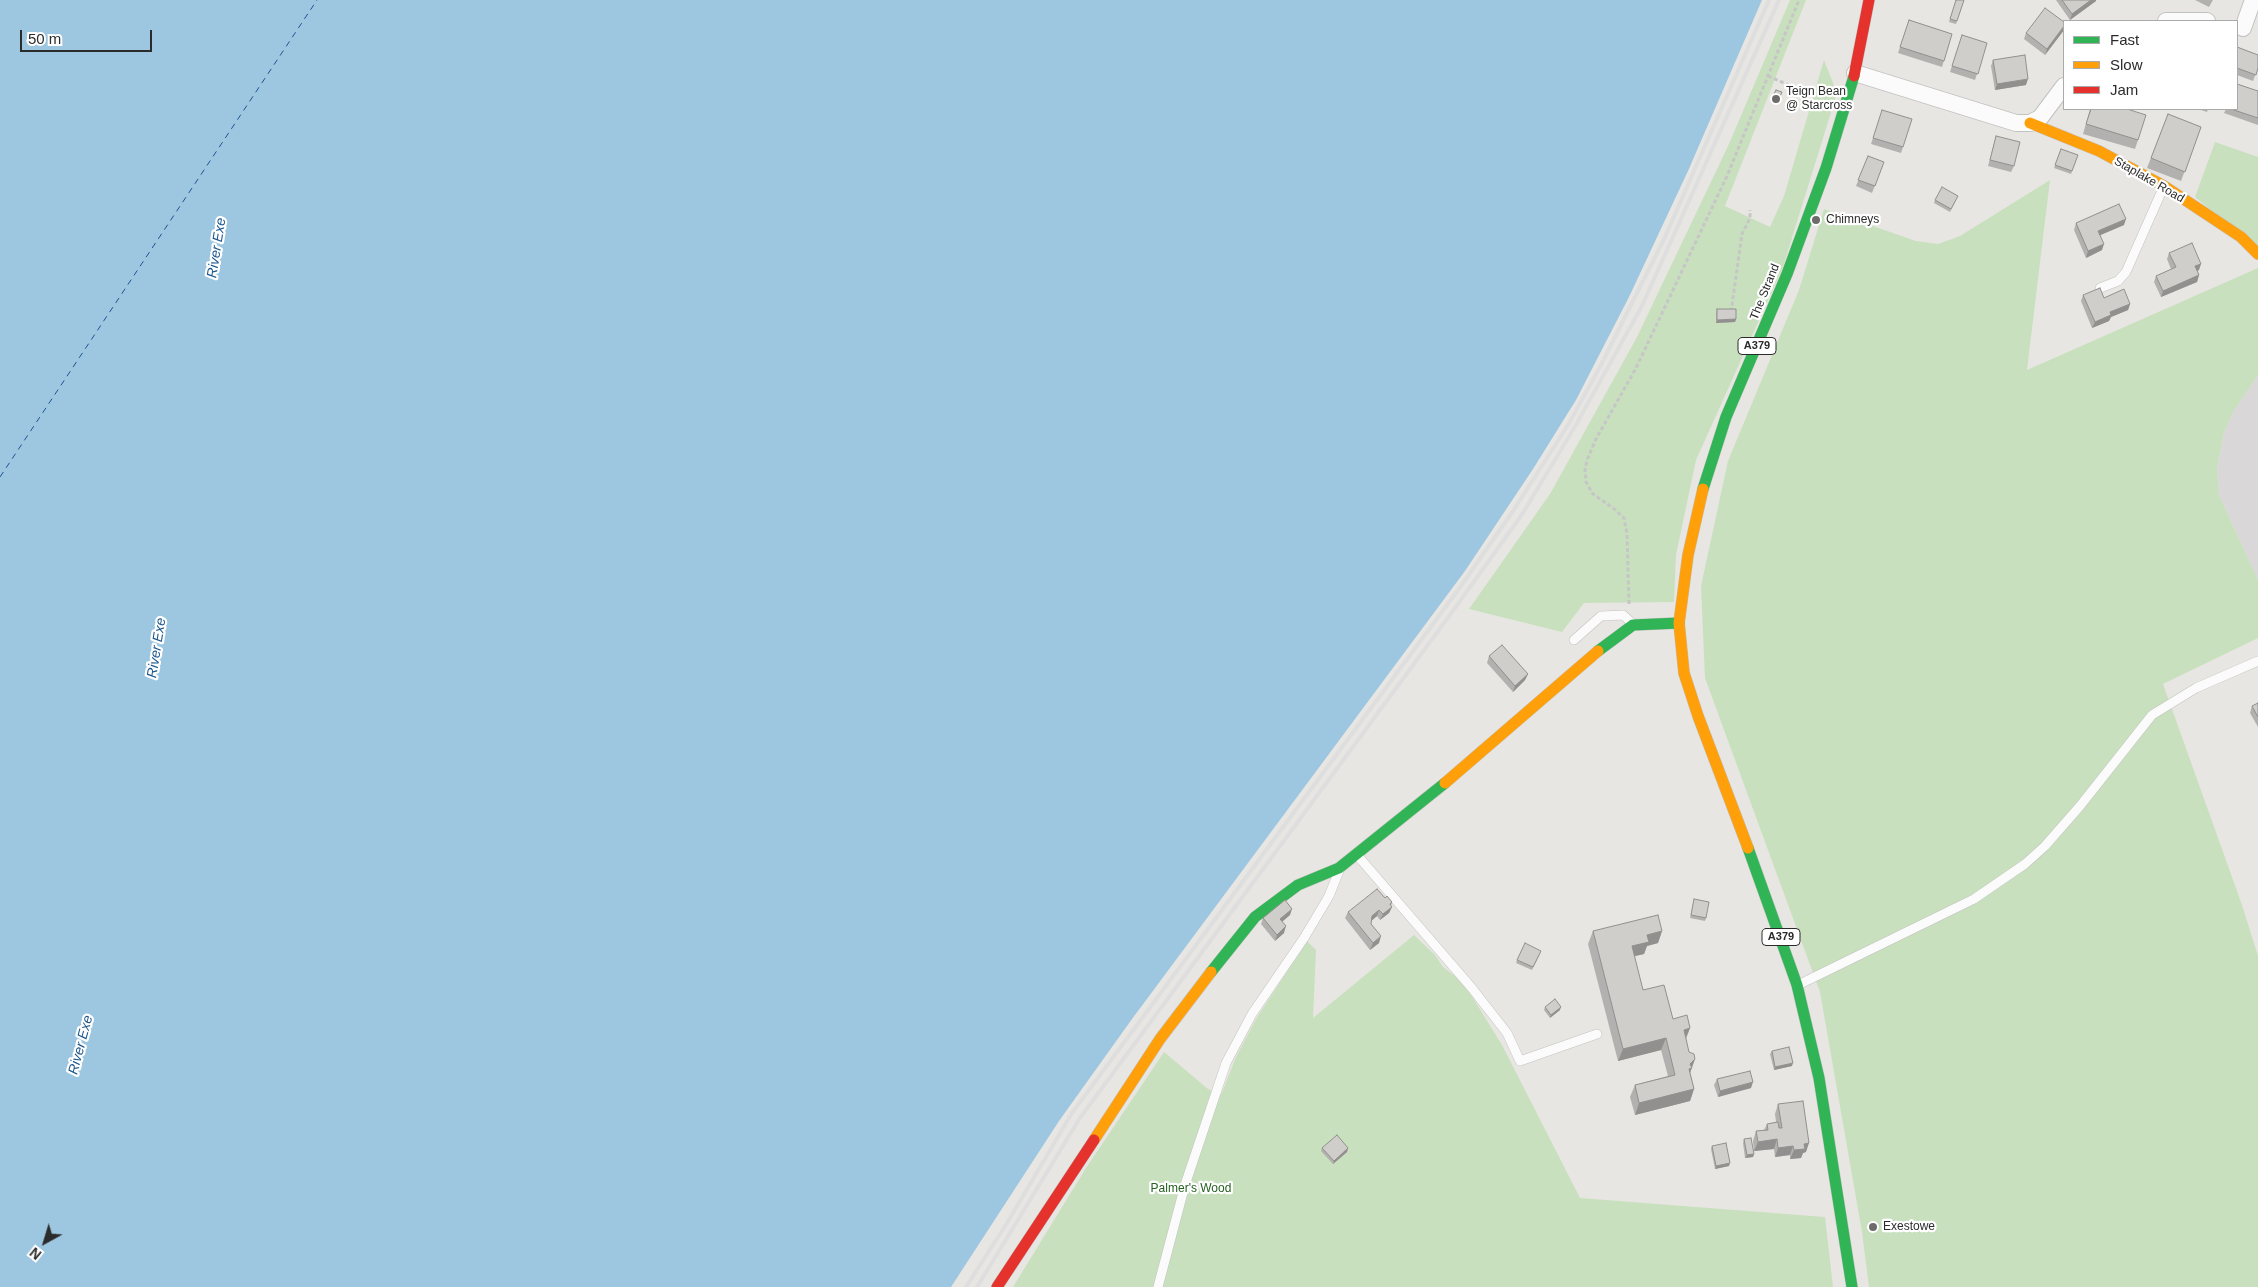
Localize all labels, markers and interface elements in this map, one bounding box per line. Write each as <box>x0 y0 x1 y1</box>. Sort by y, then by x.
scale bar <box>22 20 155 52</box>
legend <box>2063 20 2238 110</box>
text: 50 m <box>28 30 61 47</box>
text: Fast <box>2110 31 2139 48</box>
text: Slow <box>2110 56 2143 73</box>
text: Jam <box>2110 81 2138 98</box>
place label: Teign Bean @ Starcross <box>1786 85 1852 113</box>
marker: Teign Bean @ Starcross <box>1770 93 1782 105</box>
street label: Staplake Road <box>2111 154 2187 206</box>
place label: Chimneys <box>1826 213 1879 227</box>
marker: Chimneys <box>1810 214 1822 226</box>
water label: River Exe <box>204 217 230 279</box>
street label: The Strand <box>1747 262 1783 322</box>
road number: A379 <box>1738 338 1776 354</box>
water label: River Exe <box>144 617 170 679</box>
road number: A379 <box>1762 929 1800 946</box>
water label: River Exe <box>65 1014 97 1076</box>
park label: Palmer's Wood <box>1151 1182 1231 1196</box>
north arrow <box>20 1217 70 1267</box>
place label: Exestowe <box>1883 1220 1935 1234</box>
marker: Exestowe <box>1867 1221 1879 1233</box>
text: N <box>27 1244 45 1263</box>

